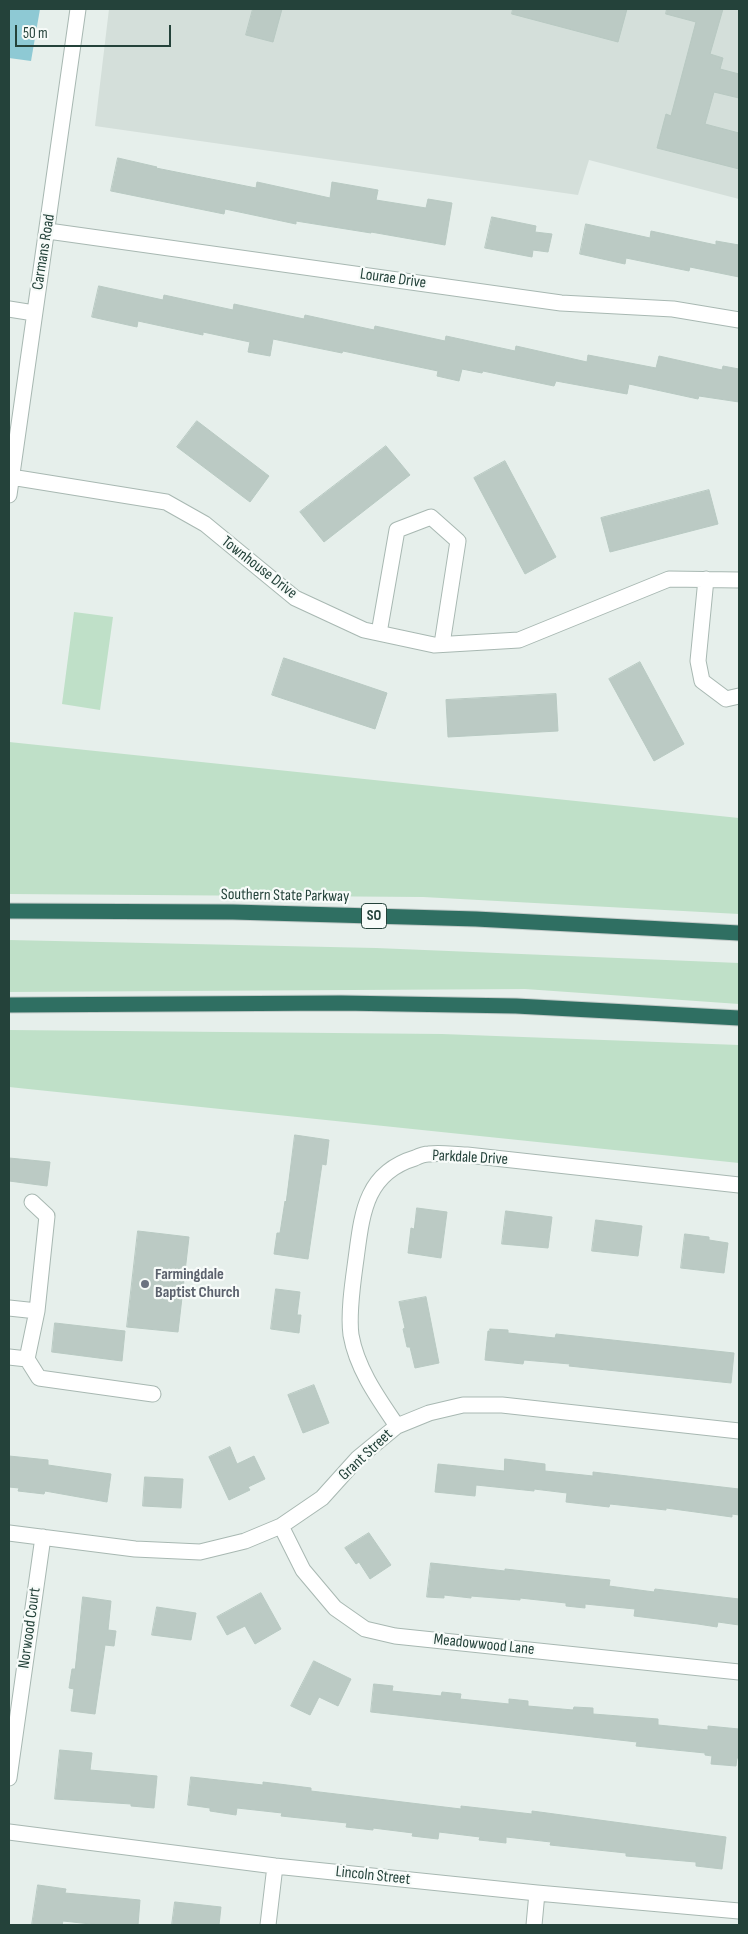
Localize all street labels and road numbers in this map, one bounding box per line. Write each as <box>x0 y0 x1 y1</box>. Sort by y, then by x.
street label: Carmans Road <box>29 213 59 291</box>
street label: Lourae Drive <box>359 265 427 293</box>
street label: Townhouse Drive <box>217 533 301 603</box>
street label: Southern State Parkway <box>221 885 349 907</box>
road number: SO <box>362 904 386 928</box>
street label: Parkdale Drive <box>432 1146 508 1170</box>
street label: Grant Street <box>335 1425 397 1485</box>
street label: Norwood Court <box>15 1586 45 1670</box>
street label: Meadowwood Lane <box>433 1630 535 1660</box>
street label: Lincoln Street <box>335 1863 411 1889</box>

